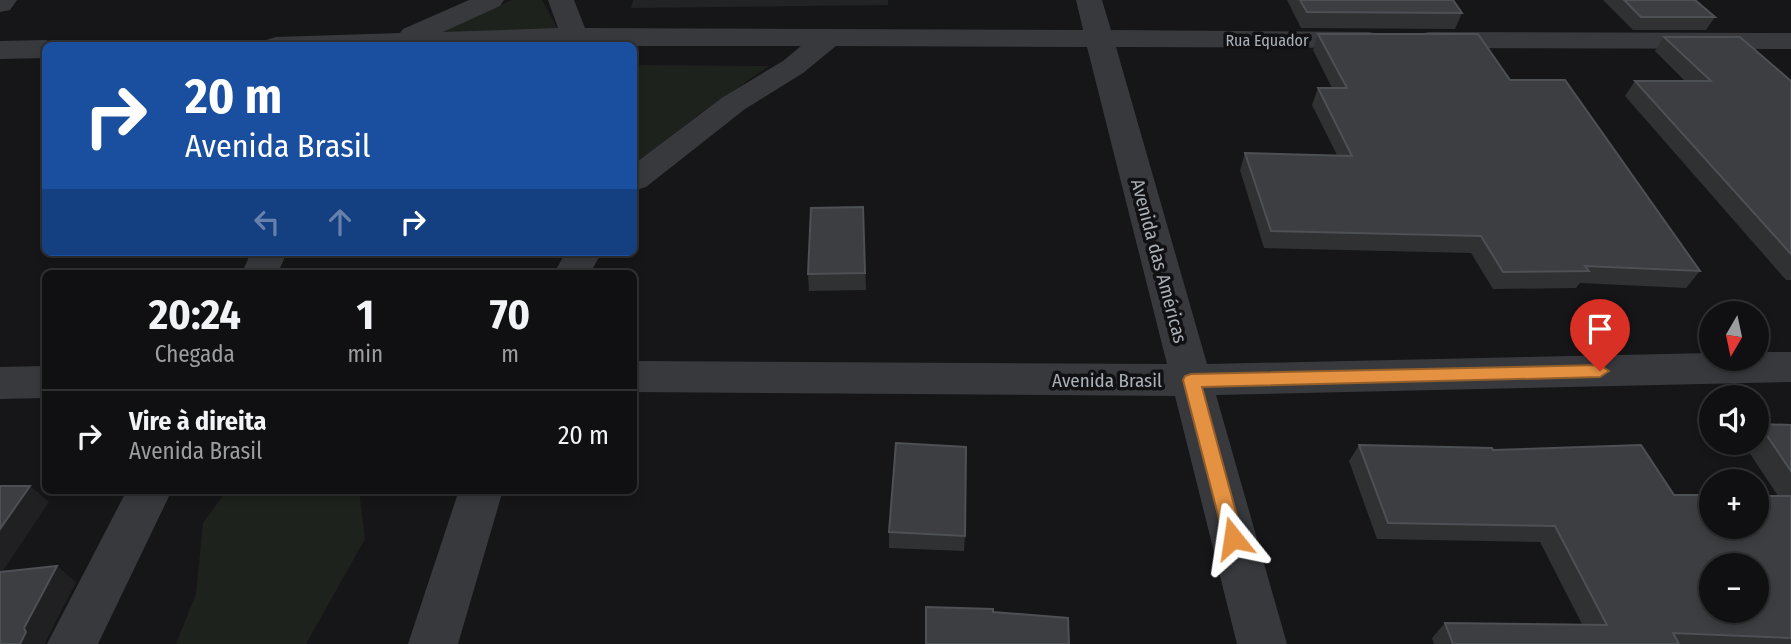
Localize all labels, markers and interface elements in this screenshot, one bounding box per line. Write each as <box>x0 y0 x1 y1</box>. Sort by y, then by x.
street label: Rua Equador <box>1225 31 1309 50</box>
text: 20 m <box>185 67 282 126</box>
icon: right <box>70 70 161 161</box>
text: Avenida Brasil <box>185 127 370 165</box>
street label: Avenida das Américas <box>1126 176 1192 346</box>
icon: left <box>248 203 286 241</box>
icon: ahead <box>321 203 359 241</box>
icon: right <box>394 203 432 241</box>
text: 20:24 <box>149 290 241 340</box>
text: 1 <box>356 290 374 340</box>
text: 70 <box>490 290 530 340</box>
pin <box>1570 299 1630 371</box>
north arrow <box>1699 301 1769 371</box>
map controls <box>1699 301 1769 623</box>
icon: arrive <box>1581 310 1619 348</box>
text: Chegada <box>155 340 235 368</box>
text: min <box>348 340 383 368</box>
text: m <box>501 340 519 368</box>
street label: Avenida Brasil <box>1052 369 1162 392</box>
button: sound <box>1699 385 1769 455</box>
text: Vire à direita <box>129 406 267 437</box>
icon: right <box>70 417 108 455</box>
text: 20 m <box>558 420 609 451</box>
text: Avenida Brasil <box>129 437 262 465</box>
button: + <box>1699 469 1769 539</box>
position arrow <box>1196 501 1270 575</box>
button: − <box>1699 553 1769 623</box>

